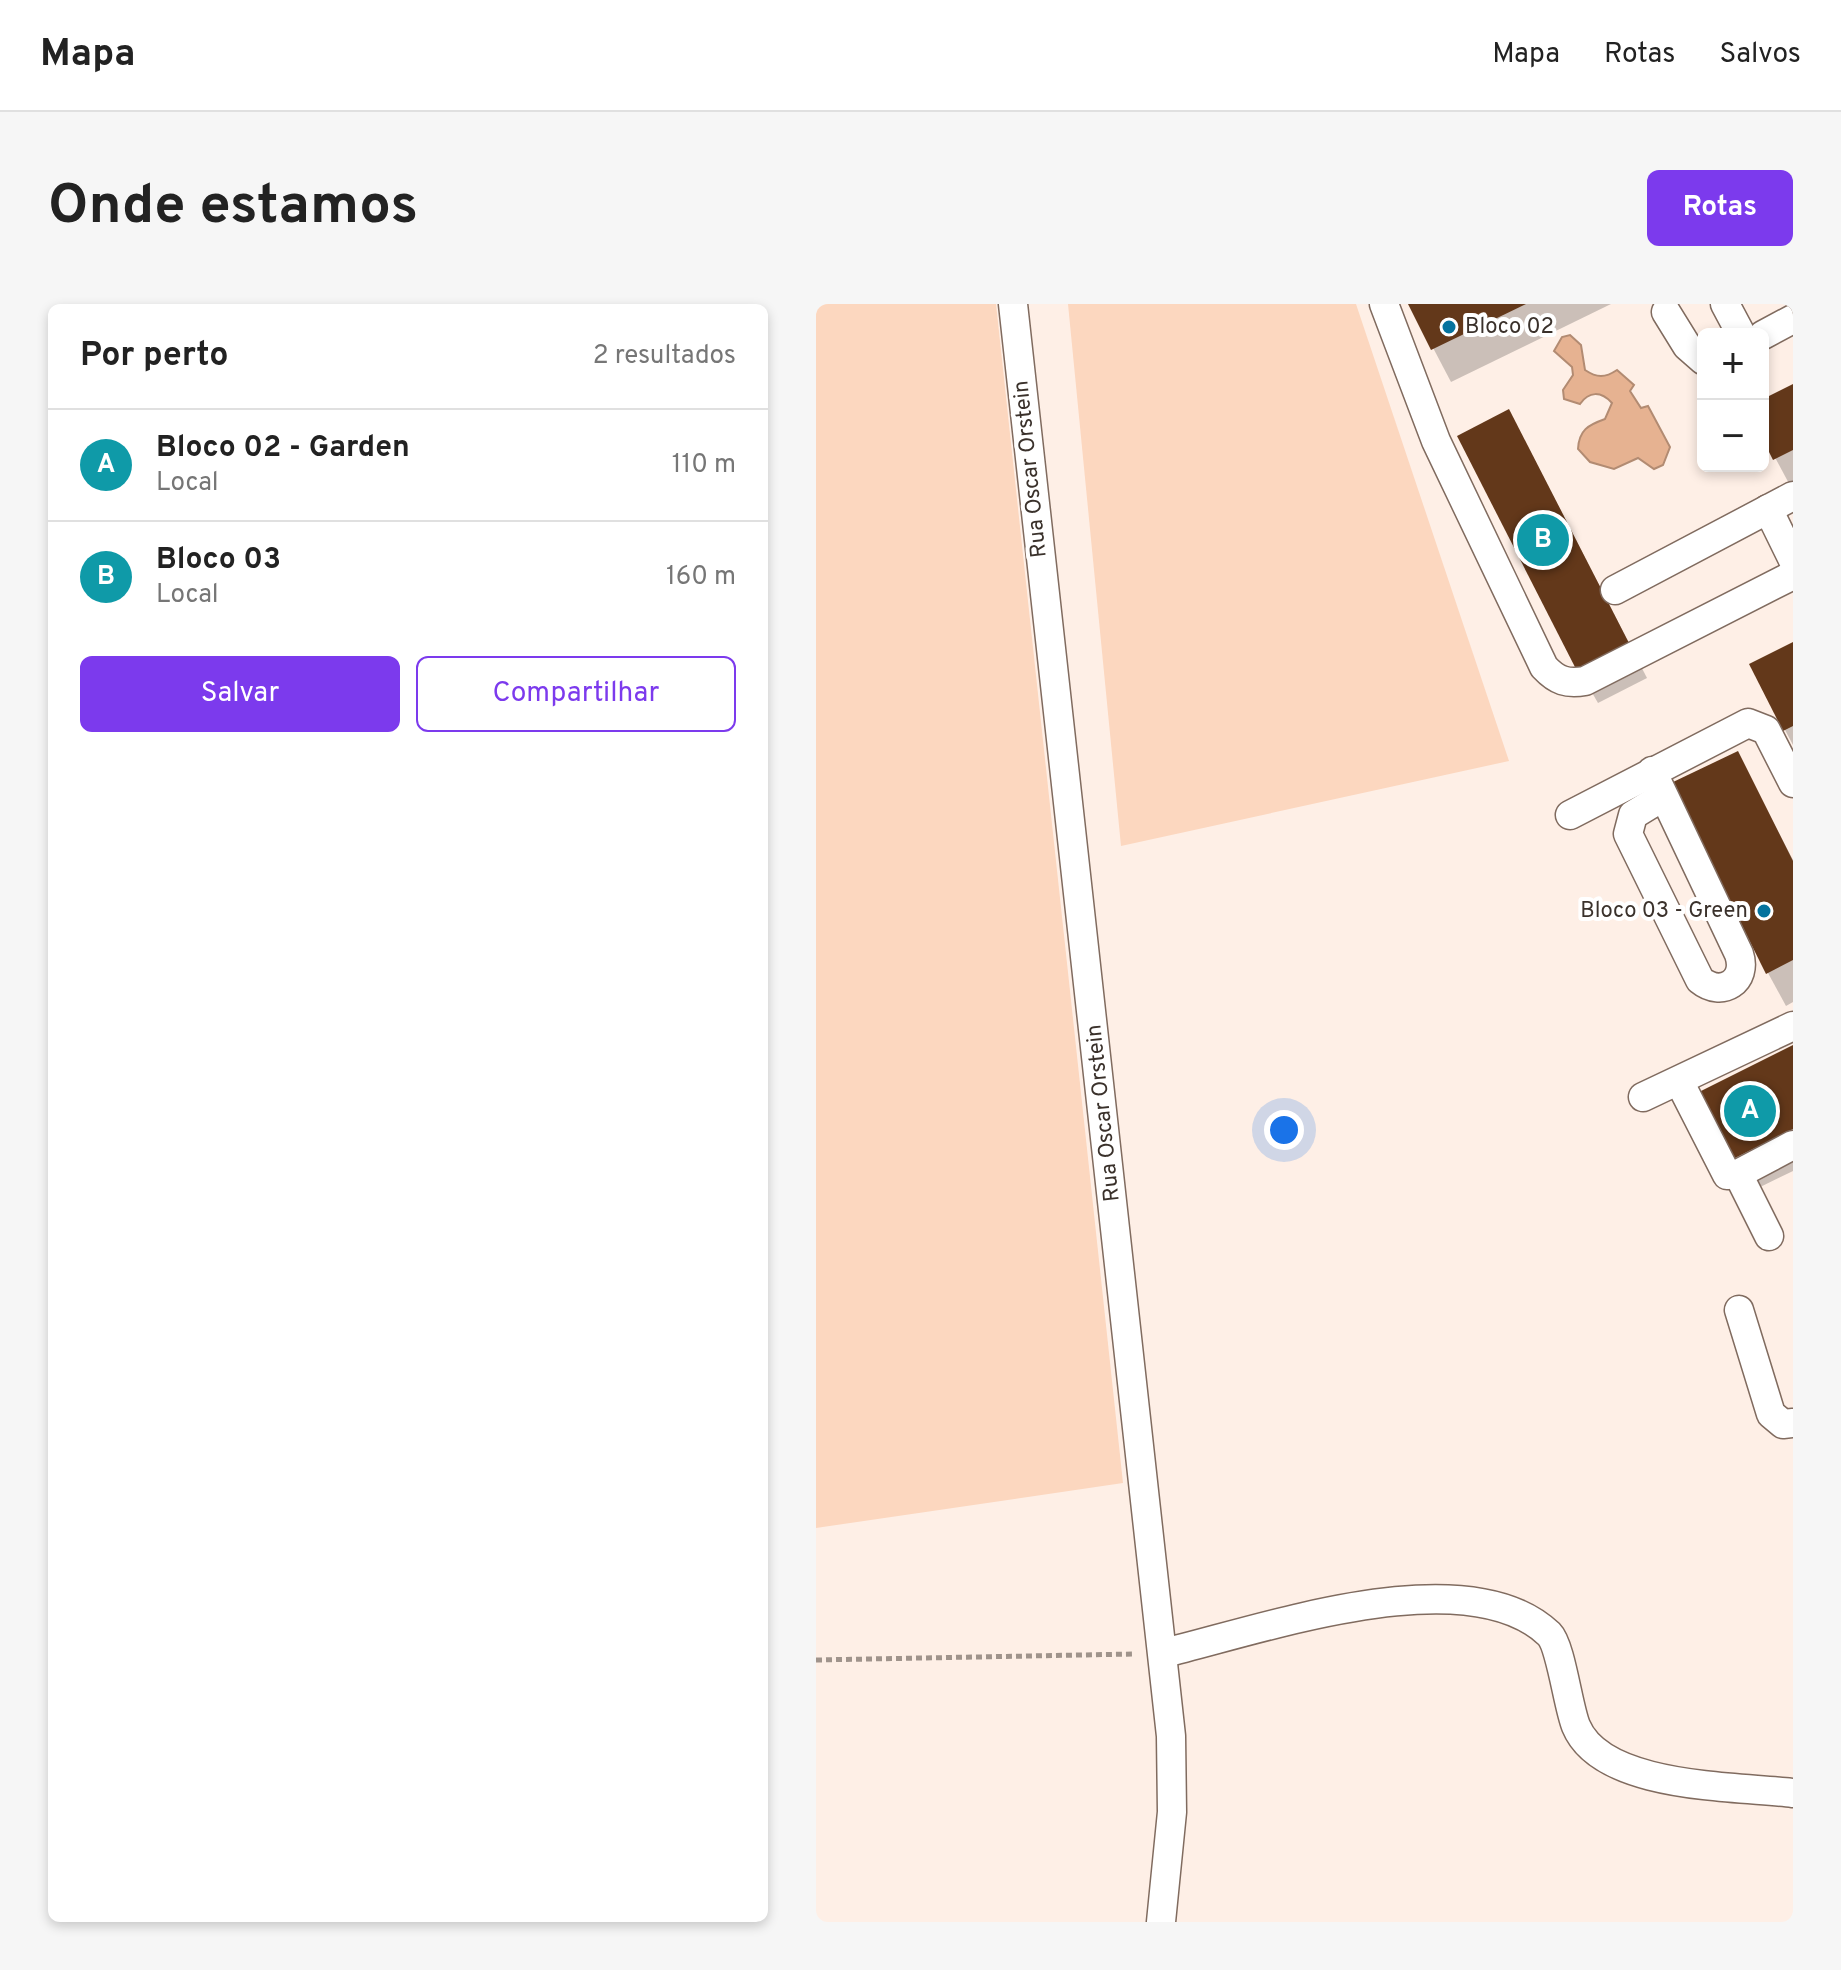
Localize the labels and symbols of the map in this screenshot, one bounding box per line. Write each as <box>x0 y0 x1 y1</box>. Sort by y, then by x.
place label: Bloco 02 <box>1465 314 1554 341</box>
marker: Bloco 02 <box>1440 318 1458 336</box>
street label: Rua Oscar Orstein <box>1008 379 1054 559</box>
pin: B <box>1517 510 1569 570</box>
place label: Bloco 03 - Green <box>1580 898 1748 925</box>
marker: Bloco 03 - Green <box>1755 902 1773 920</box>
street label: Rua Oscar Orstein <box>1081 1023 1127 1203</box>
pin: A <box>1724 1081 1776 1141</box>
your location <box>1264 1110 1304 1150</box>

